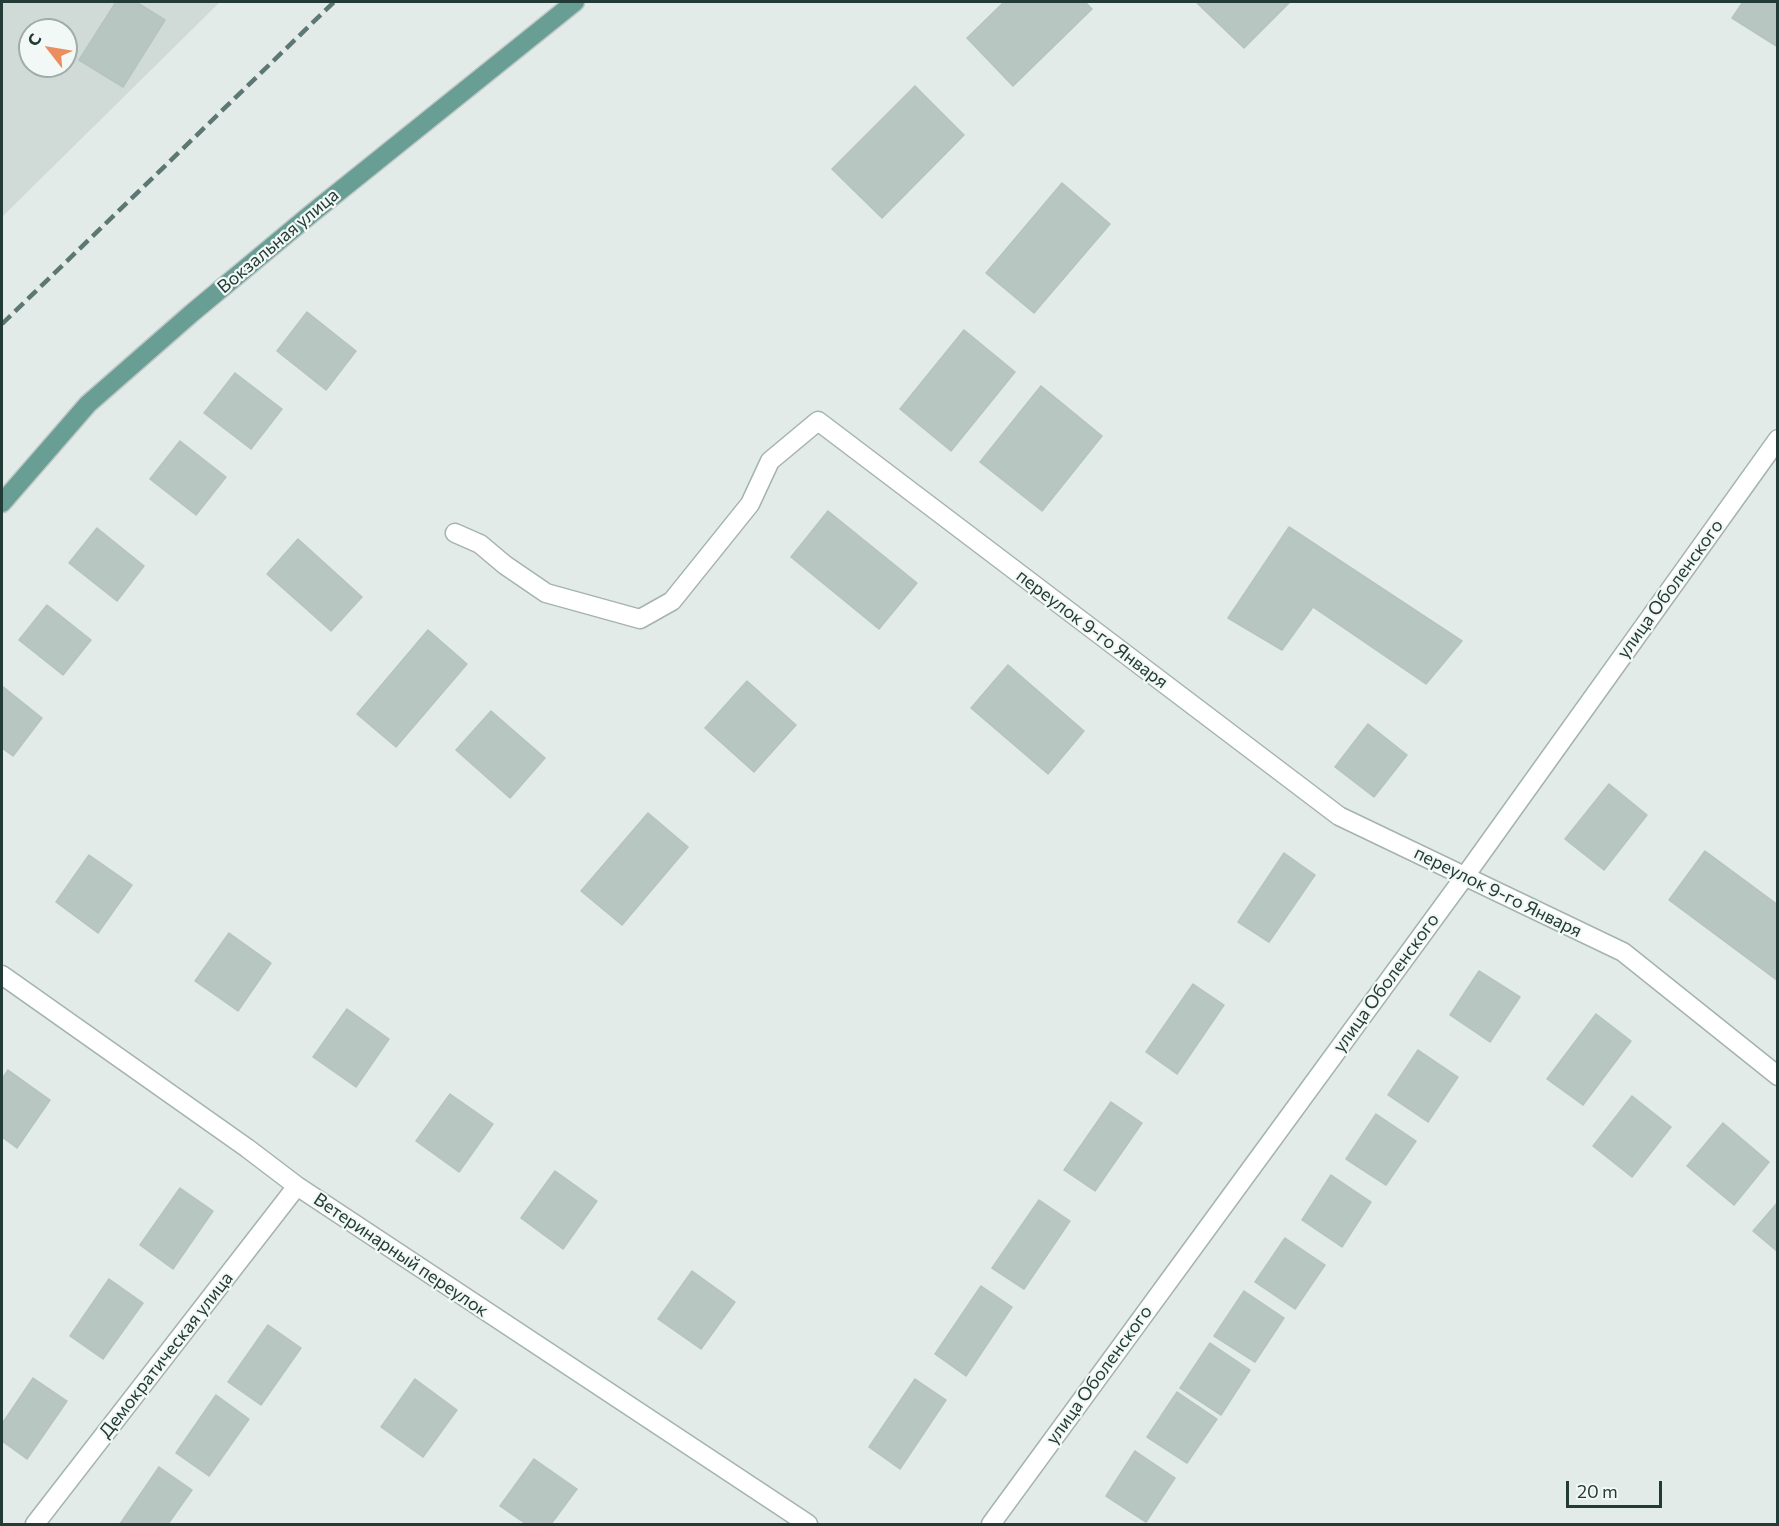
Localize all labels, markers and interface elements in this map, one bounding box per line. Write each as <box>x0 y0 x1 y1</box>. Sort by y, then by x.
north arrow <box>18 18 78 78</box>
text: С <box>23 30 45 49</box>
street label: Вокзальная улица <box>213 184 343 298</box>
street label: улица Оболенского <box>1612 515 1728 663</box>
street label: переулок 9-го Января <box>1012 565 1172 693</box>
street label: переулок 9-го Января <box>1411 842 1585 942</box>
street label: улица Оболенского <box>1328 909 1444 1057</box>
street label: Ветеринарный переулок <box>310 1188 492 1322</box>
street label: Демократическая улица <box>95 1268 237 1442</box>
street label: улица Оболенского <box>1041 1301 1157 1449</box>
scale bar <box>1569 1469 1665 1507</box>
text: 20 m <box>1577 1480 1618 1502</box>

